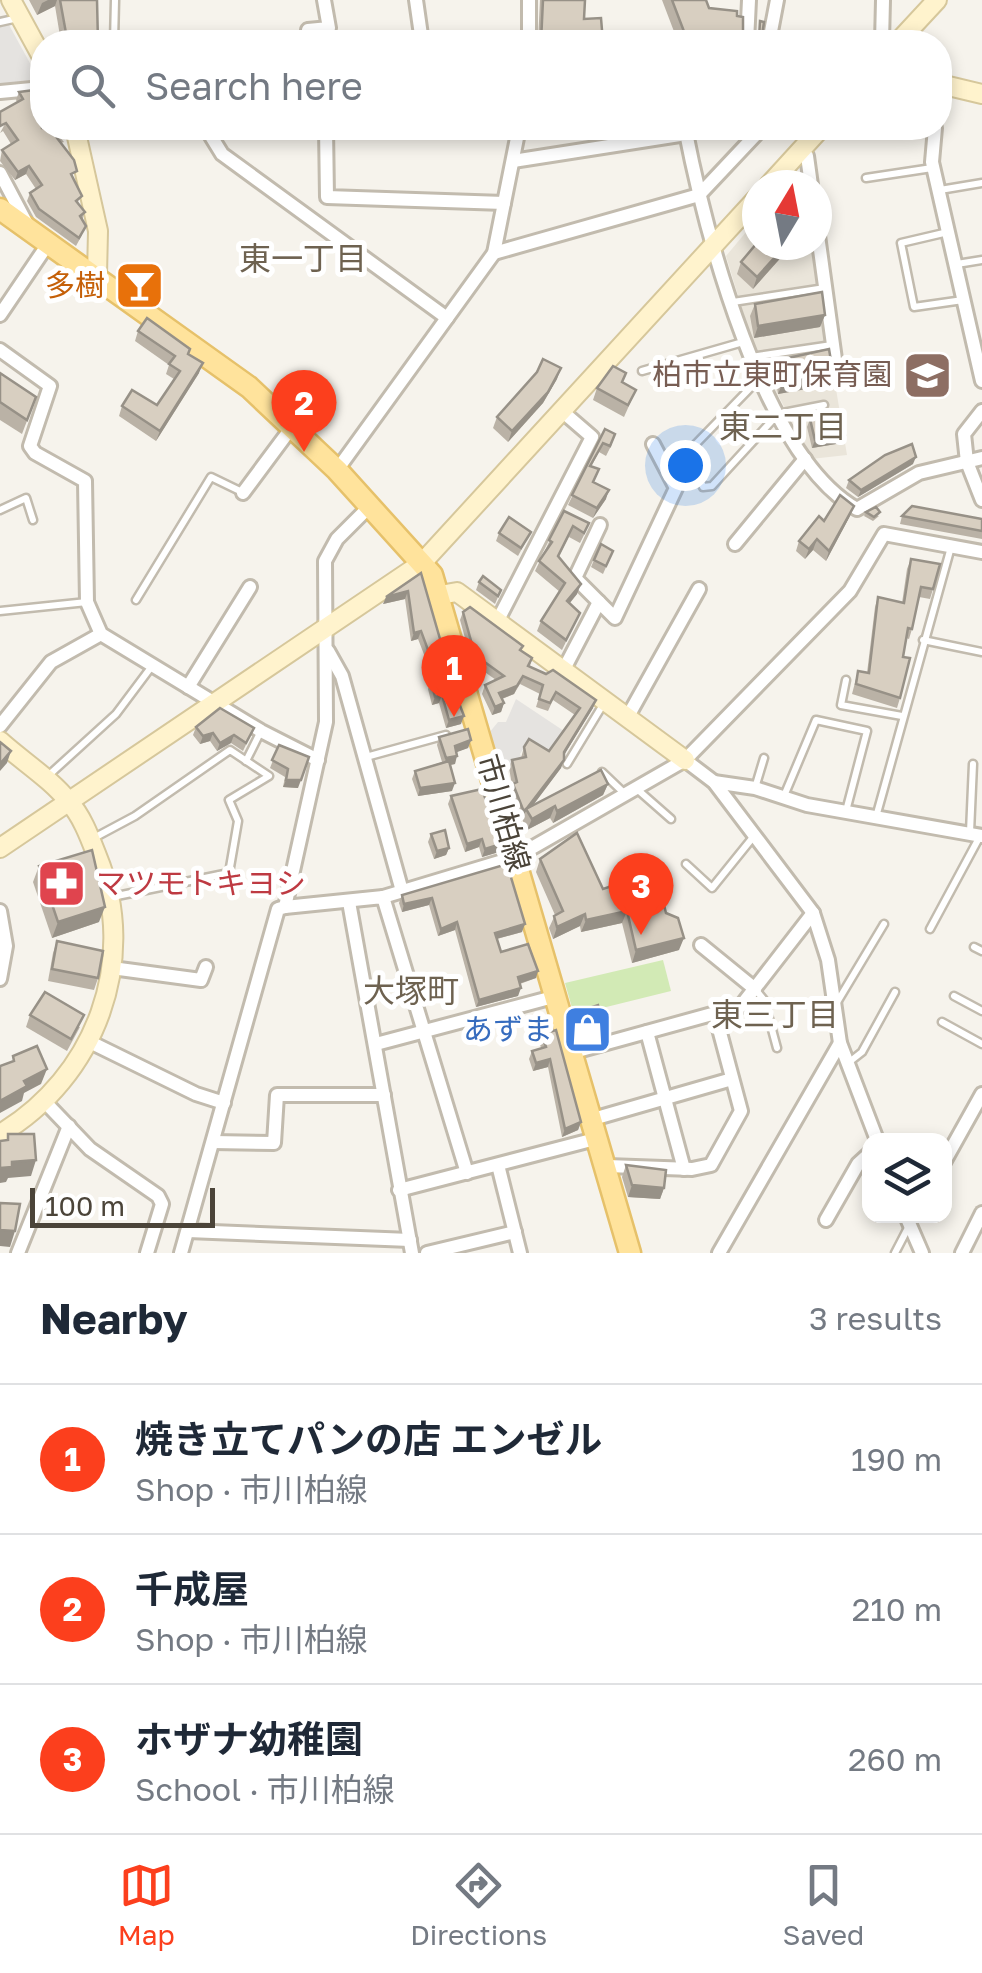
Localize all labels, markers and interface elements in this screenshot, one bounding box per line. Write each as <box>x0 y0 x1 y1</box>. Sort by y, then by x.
search box <box>30 30 952 140</box>
icon: search <box>65 58 120 113</box>
text: Search here <box>145 63 363 108</box>
north arrow <box>742 170 832 260</box>
district label: 東一丁目 <box>239 239 367 277</box>
bar icon: 多樹 <box>114 260 166 312</box>
place label: 多樹 <box>45 267 105 303</box>
school or university icon: 柏市立東町保育園 <box>901 349 953 401</box>
place label: 柏市立東町保育園 <box>652 356 892 392</box>
pin: 2 <box>272 370 336 452</box>
district label: 東二丁目 <box>719 407 847 445</box>
your location <box>660 440 711 491</box>
pin: 1 <box>422 634 486 717</box>
street label: 市川柏線 <box>470 750 538 875</box>
pin: 3 <box>608 852 674 935</box>
pharmacy icon: マツモトキヨシ <box>35 858 87 910</box>
place label: マツモトキヨシ <box>96 865 306 901</box>
district label: 大塚町 <box>363 971 459 1009</box>
district label: 東三丁目 <box>711 995 839 1033</box>
shop icon: あずま <box>562 1004 614 1056</box>
place label: あずま <box>463 1011 553 1047</box>
map controls <box>862 1133 952 1223</box>
button: layers <box>862 1133 952 1223</box>
scale bar <box>30 1183 215 1228</box>
text: 100 m <box>45 1189 125 1222</box>
text: Nearby <box>40 1293 188 1343</box>
text: 3 results <box>809 1299 942 1337</box>
text: 焼き立てパンの店 エンゼル <box>135 1416 602 1461</box>
text: 1 <box>64 1440 81 1478</box>
text: 190 m <box>851 1440 942 1478</box>
text: Shop · 市川柏線 <box>135 1470 368 1508</box>
text: 千成屋 <box>135 1566 249 1611</box>
text: 2 <box>63 1590 82 1628</box>
text: 210 m <box>852 1590 942 1628</box>
text: Shop · 市川柏線 <box>135 1620 368 1658</box>
text: ホザナ幼稚園 <box>135 1716 363 1761</box>
text: 3 <box>63 1740 82 1778</box>
text: 260 m <box>848 1740 942 1778</box>
text: School · 市川柏線 <box>135 1770 395 1808</box>
tab: Map <box>118 1858 175 1951</box>
tab: Directions <box>410 1858 547 1951</box>
tab: Saved <box>782 1858 864 1951</box>

